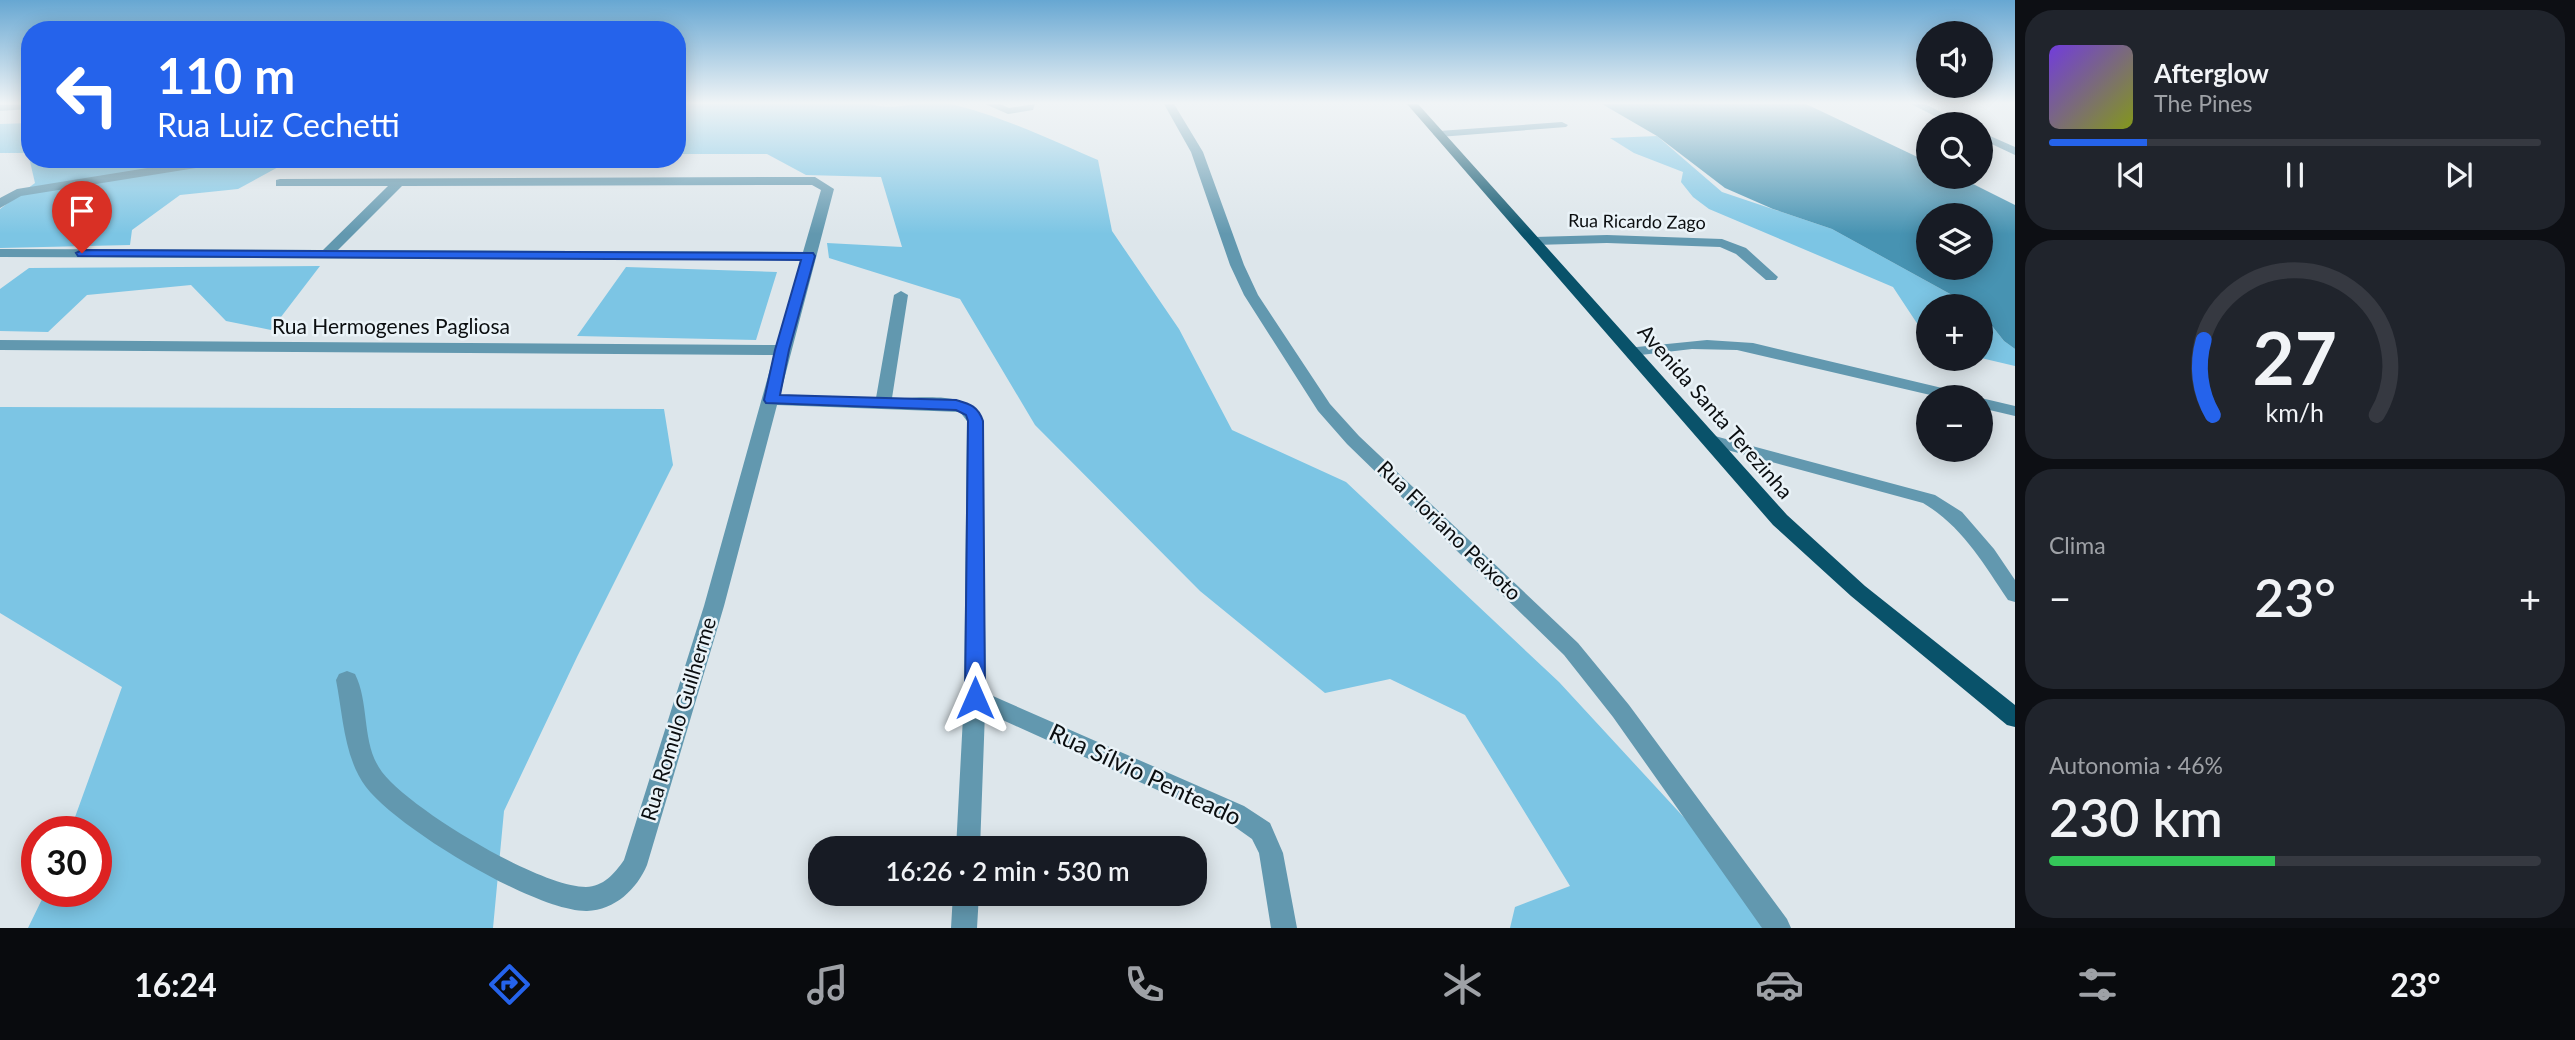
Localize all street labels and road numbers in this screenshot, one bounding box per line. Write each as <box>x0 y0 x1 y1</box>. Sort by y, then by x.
street label: Rua Ricardo Zago <box>1568 209 1706 233</box>
street label: Rua Hermogenes Pagliosa <box>272 313 510 338</box>
street label: Avenida Santa Terezinha <box>1634 319 1799 503</box>
street label: Rua Floriano Peixoto <box>1373 455 1527 605</box>
street label: Rua Romulo Guilherme <box>635 614 720 823</box>
street label: Rua Sílvio Penteado <box>1045 716 1246 831</box>

